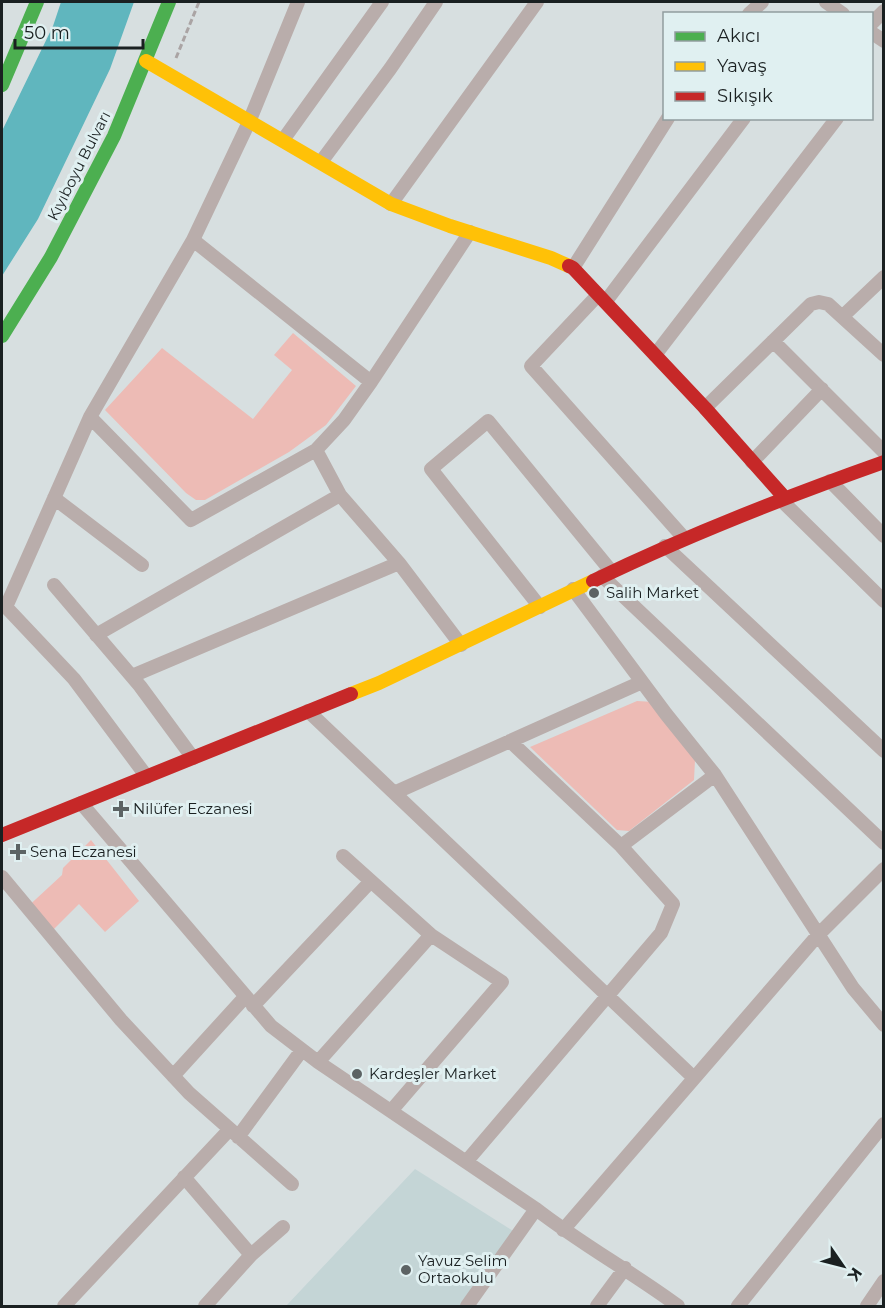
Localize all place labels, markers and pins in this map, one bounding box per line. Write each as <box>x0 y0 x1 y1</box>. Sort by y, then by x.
place label: Salih Market <box>606 583 699 602</box>
marker: Salih Market <box>587 586 601 600</box>
place label: Nilüfer Eczanesi <box>133 799 253 818</box>
marker: Nilüfer Eczanesi <box>114 802 128 816</box>
place label: Sena Eczanesi <box>30 842 137 861</box>
marker: Sena Eczanesi <box>11 845 25 859</box>
place label: Kardeşler Market <box>369 1064 497 1083</box>
marker: Kardeşler Market <box>350 1067 364 1081</box>
place label: Yavuz Selim Ortaokulu <box>418 1251 507 1287</box>
marker: Yavuz Selim Ortaokulu <box>399 1263 413 1277</box>

